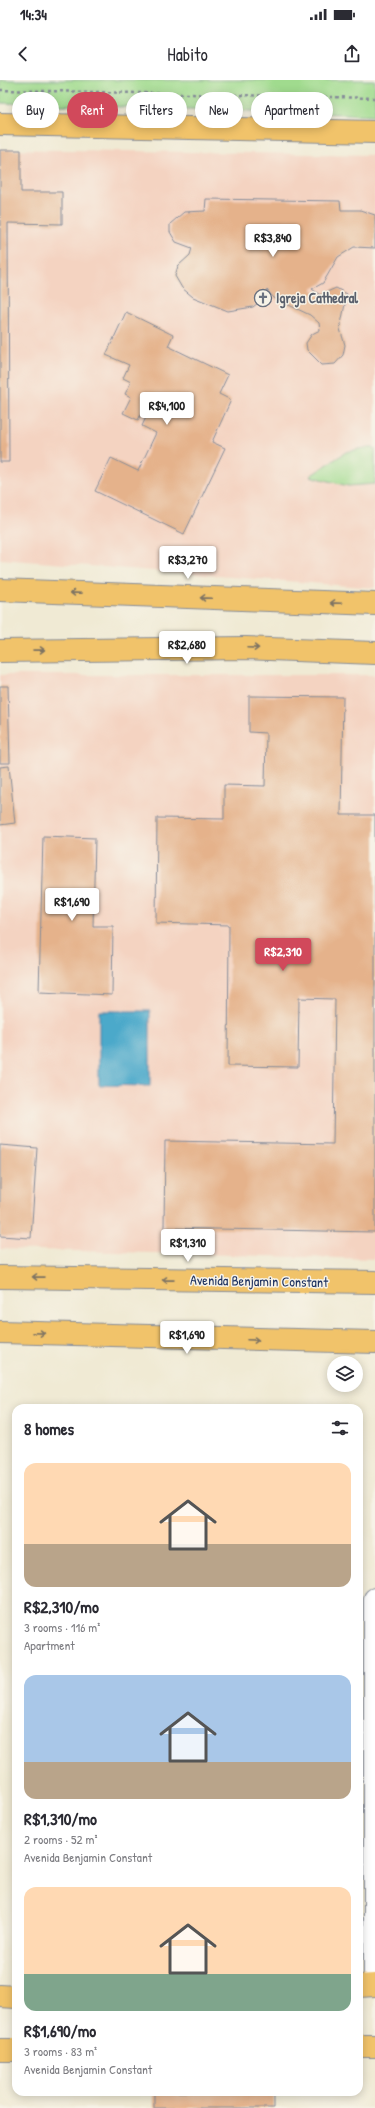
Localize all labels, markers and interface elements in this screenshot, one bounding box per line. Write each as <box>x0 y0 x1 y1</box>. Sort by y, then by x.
text: 14:34 <box>20 4 47 25</box>
text: Habito <box>167 42 208 67</box>
icon: back <box>12 43 34 65</box>
icon: share <box>341 43 363 65</box>
chip: Buy <box>12 92 59 128</box>
chip: Rent <box>67 92 118 128</box>
chip: Filters <box>126 92 187 128</box>
chip: New <box>195 92 243 128</box>
chip: Apartment <box>251 92 333 128</box>
pin: R$3,840 <box>236 224 310 258</box>
text: R$3,840 <box>254 228 292 246</box>
church icon: Igreja Cathedral <box>253 288 273 308</box>
place label: Igreja Cathedral <box>276 288 358 309</box>
pin: R$4,100 <box>130 392 204 426</box>
text: R$4,100 <box>149 396 185 414</box>
pin: R$3,270 <box>151 546 225 580</box>
text: R$3,270 <box>168 550 208 568</box>
one-way arrow <box>70 589 83 596</box>
one-way arrow <box>200 594 213 601</box>
one-way arrow <box>330 599 343 607</box>
pin: R$2,680 <box>150 631 224 665</box>
text: R$2,680 <box>168 635 206 653</box>
one-way arrow <box>246 644 259 652</box>
one-way arrow <box>32 646 45 654</box>
pin: R$1,690 <box>35 888 109 922</box>
text: R$1,690 <box>54 892 90 910</box>
pin: R$2,310 <box>246 938 320 972</box>
text: R$2,310 <box>264 942 302 960</box>
pin: R$1,310 <box>151 1229 225 1263</box>
text: R$1,310 <box>170 1233 206 1251</box>
street label: Avenida Benjamin Constant <box>190 1270 328 1292</box>
one-way arrow <box>32 1273 45 1281</box>
one-way arrow <box>162 1276 175 1283</box>
pin: R$1,690 <box>150 1321 224 1355</box>
text: R$1,690 <box>169 1325 205 1343</box>
one-way arrow <box>32 1330 45 1337</box>
one-way arrow <box>246 1336 259 1343</box>
map controls <box>327 1356 363 1392</box>
button: layers <box>327 1356 363 1392</box>
text: 8 homes <box>24 1417 74 1440</box>
icon: filters <box>329 1417 351 1439</box>
icon: home <box>152 1489 224 1561</box>
text: R$2,310/mo <box>24 1595 99 1618</box>
text: 3 rooms · 116 m² <box>24 1618 100 1636</box>
text: Apartment <box>24 1636 75 1654</box>
icon: home <box>152 1701 224 1773</box>
text: R$1,310/mo <box>24 1807 97 1830</box>
text: 2 rooms · 52 m² <box>24 1830 97 1848</box>
text: Avenida Benjamin Constant <box>24 1848 152 1866</box>
icon: home <box>152 1913 224 1985</box>
text: R$1,690/mo <box>24 2019 96 2042</box>
text: 3 rooms · 83 m² <box>24 2042 97 2060</box>
text: Avenida Benjamin Constant <box>24 2060 152 2078</box>

